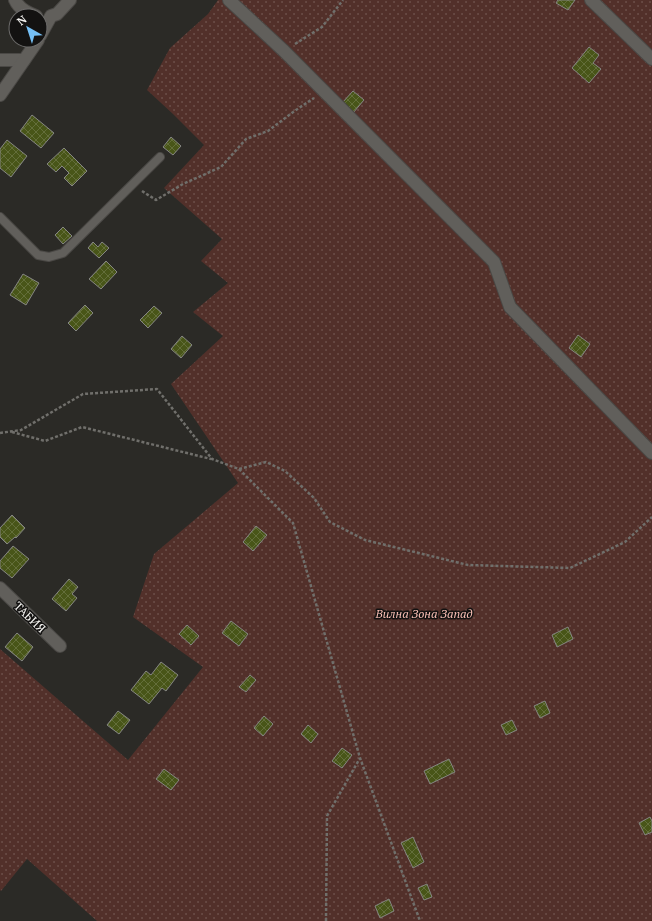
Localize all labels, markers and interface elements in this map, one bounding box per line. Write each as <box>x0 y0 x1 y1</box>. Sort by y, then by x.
north arrow <box>8 8 48 48</box>
text: N <box>14 12 30 28</box>
street label: ТАБИЯ <box>11 598 49 636</box>
park label: Вилна Зона Запад <box>375 606 472 621</box>

